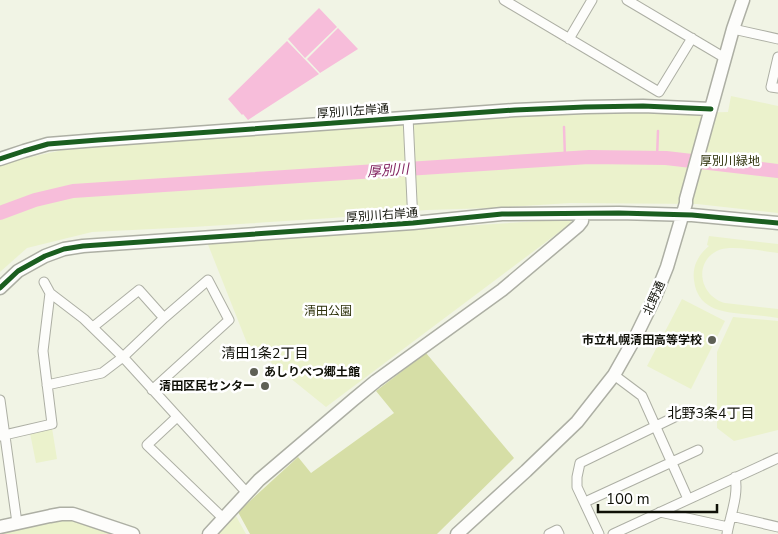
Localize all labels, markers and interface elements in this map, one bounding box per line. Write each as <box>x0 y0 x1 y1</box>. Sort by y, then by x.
street label: 厚別川左岸通 <box>317 101 389 121</box>
park label: 厚別川緑地 <box>700 153 760 169</box>
water label: 厚別川 <box>366 159 412 181</box>
street label: 厚別川右岸通 <box>346 205 418 225</box>
street label: 北野通 <box>639 278 669 318</box>
park label: 清田公園 <box>304 303 352 319</box>
place label: 市立札幌清田高等学校 <box>582 332 702 348</box>
marker: 市立札幌清田高等学校 <box>706 334 718 346</box>
district label: 清田1条2丁目 <box>222 344 308 363</box>
place label: あしりべつ郷土館 <box>264 364 360 380</box>
marker: あしりべつ郷土館 <box>248 366 260 378</box>
place label: 清田区民センター <box>159 378 255 394</box>
marker: 清田区民センター <box>259 380 271 392</box>
district label: 北野3条4丁目 <box>668 404 754 423</box>
scale bar <box>598 482 717 514</box>
text: 100 m <box>606 489 650 509</box>

